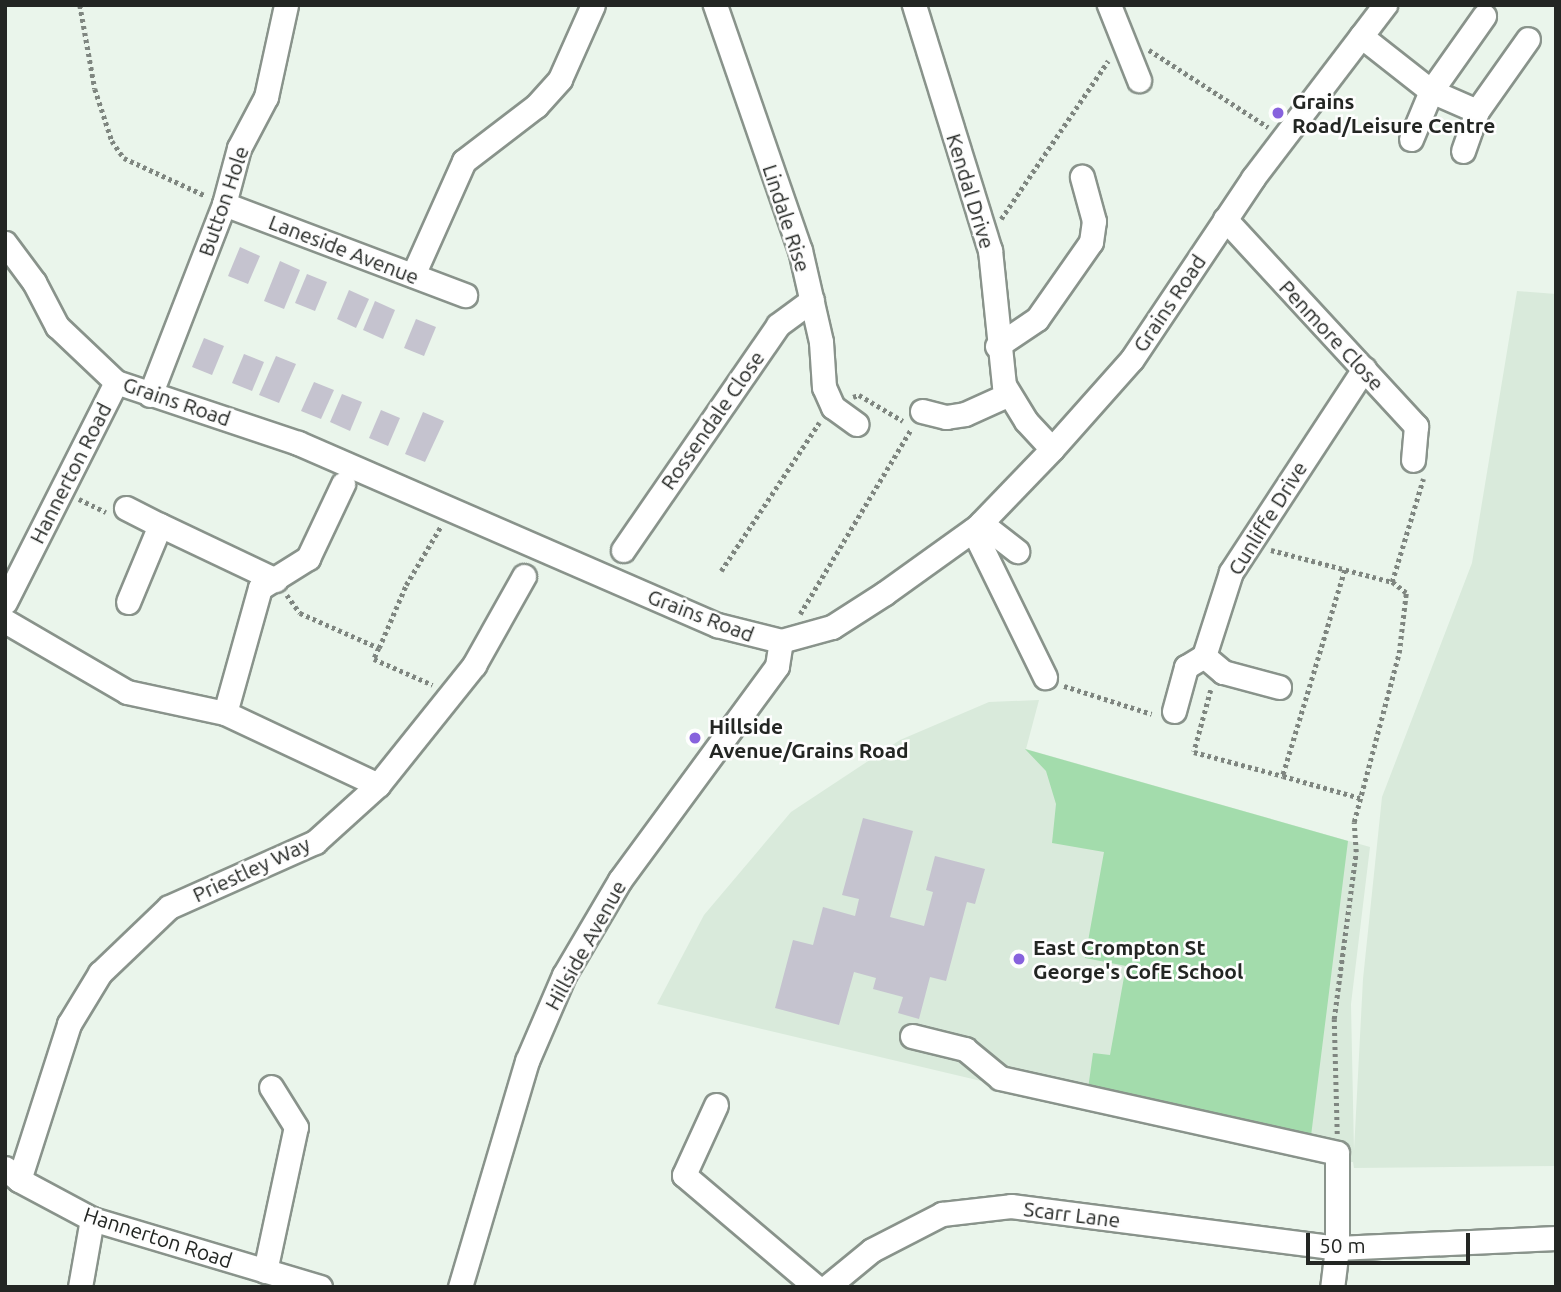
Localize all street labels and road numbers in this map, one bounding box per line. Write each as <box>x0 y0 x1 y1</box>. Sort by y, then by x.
street label: Kendal Drive <box>942 130 1000 252</box>
street label: Button Hole <box>192 143 254 259</box>
street label: Lindale Rise <box>758 161 816 275</box>
street label: Laneside Avenue <box>265 209 423 289</box>
street label: Grains Road <box>1127 249 1211 357</box>
street label: Penmore Close <box>1274 275 1390 395</box>
street label: Rossendale Close <box>655 346 769 494</box>
street label: Grains Road <box>120 371 234 431</box>
street label: Hannerton Road <box>24 398 116 548</box>
street label: Cunliffe Drive <box>1222 456 1312 580</box>
street label: Grains Road <box>644 583 758 647</box>
street label: Priestley Way <box>188 831 314 907</box>
street label: Hillside Avenue <box>539 876 631 1014</box>
street label: Scarr Lane <box>1022 1196 1122 1232</box>
street label: Hannerton Road <box>81 1201 235 1273</box>

